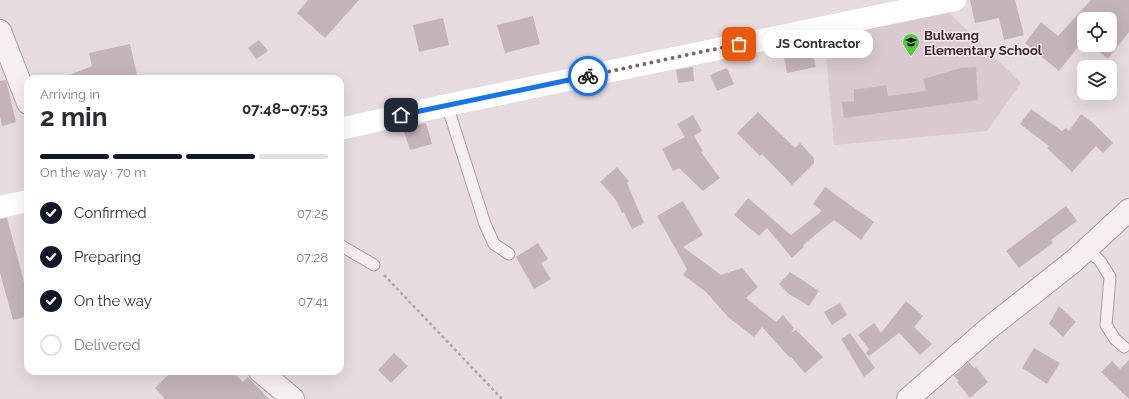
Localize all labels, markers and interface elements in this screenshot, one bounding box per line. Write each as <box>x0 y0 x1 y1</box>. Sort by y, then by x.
map controls <box>1077 12 1117 100</box>
button: locate <box>1077 12 1117 52</box>
pin <box>722 27 756 61</box>
place label: Bulwang Elementary School <box>924 28 1043 58</box>
callout: JS Contractor <box>763 30 873 58</box>
school or university icon: Bulwang Elementary School <box>901 32 921 57</box>
icon: bag <box>728 33 750 55</box>
text: JS Contractor <box>776 36 860 51</box>
courier <box>568 56 608 96</box>
button: layers <box>1077 60 1117 100</box>
icon: bike <box>577 65 599 87</box>
text: Arriving in <box>40 87 100 102</box>
pin <box>384 98 418 132</box>
text: 07:48–07:53 <box>242 100 328 118</box>
text: 2 min <box>40 102 107 132</box>
icon: home <box>390 104 412 126</box>
text: On the way · 70 m <box>40 165 146 180</box>
icon: check <box>40 202 62 224</box>
text: Confirmed <box>74 204 147 222</box>
text: 07:25 <box>297 206 328 221</box>
icon: check <box>40 246 62 268</box>
text: Preparing <box>74 248 141 266</box>
text: 07:28 <box>296 250 328 265</box>
icon: check <box>40 290 62 312</box>
text: On the way <box>74 292 152 310</box>
text: 07:41 <box>298 294 328 309</box>
text: Delivered <box>74 336 141 354</box>

